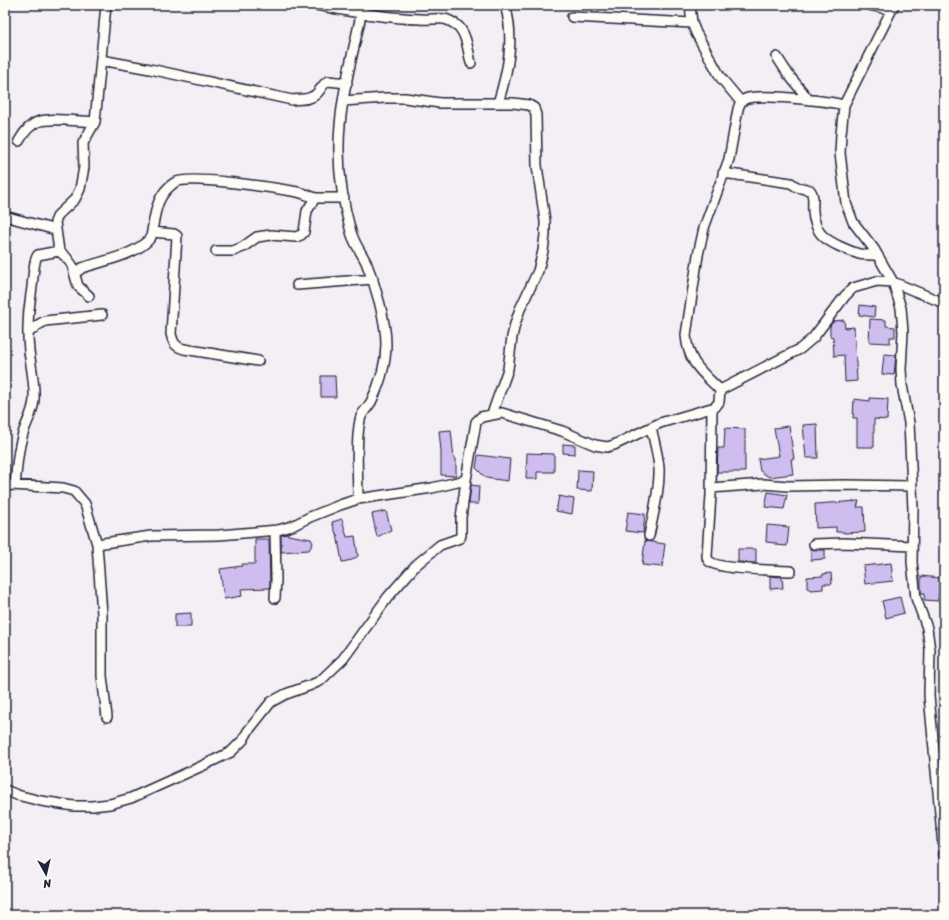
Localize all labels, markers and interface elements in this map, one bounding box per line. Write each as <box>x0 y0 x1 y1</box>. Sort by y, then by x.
north arrow <box>26 854 66 894</box>
text: N <box>42 873 53 893</box>

